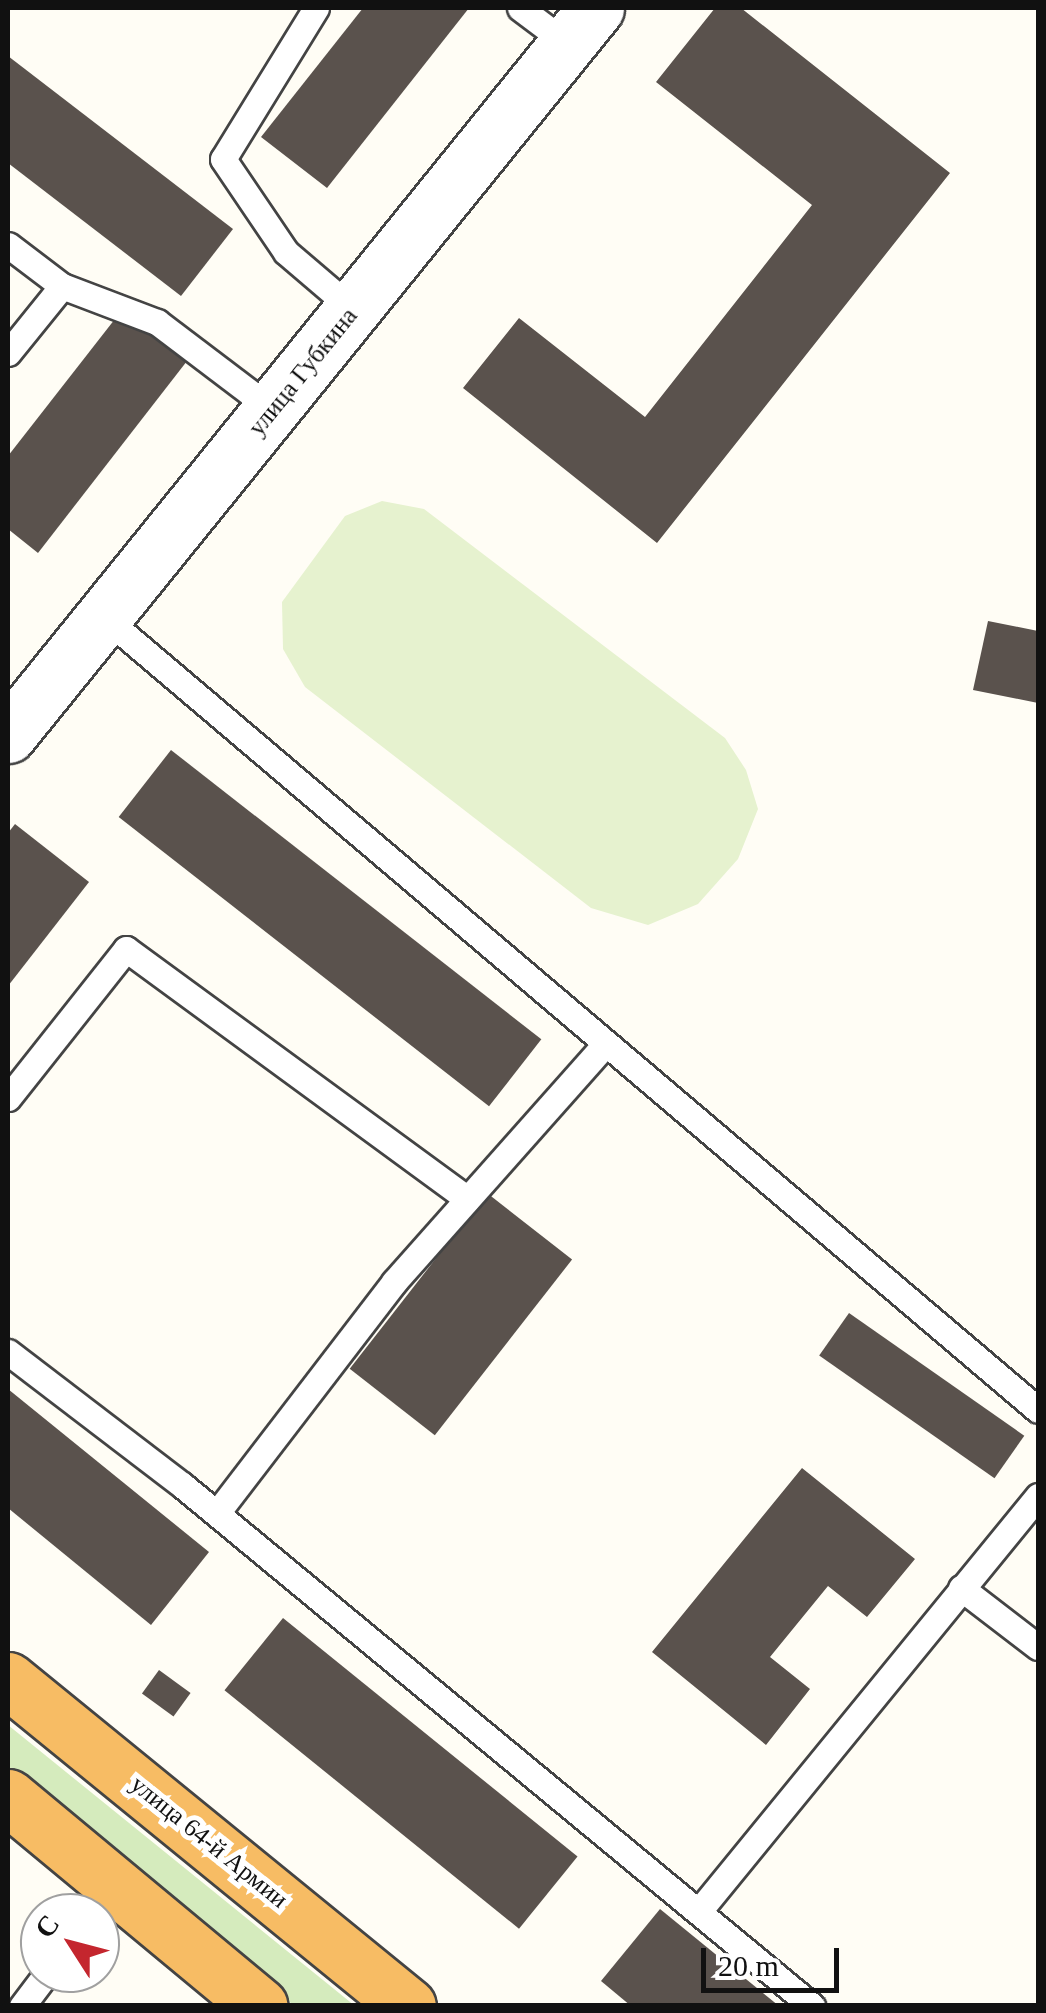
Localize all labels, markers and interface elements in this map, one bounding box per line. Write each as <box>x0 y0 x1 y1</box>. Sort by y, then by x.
street label: улица Губкина <box>242 302 364 442</box>
street label: улица 64-й Армии <box>124 1769 294 1915</box>
north arrow <box>20 1893 120 1993</box>
text: С <box>28 1909 65 1944</box>
scale bar <box>706 1928 844 1990</box>
text: 20 m <box>718 1949 779 1982</box>

